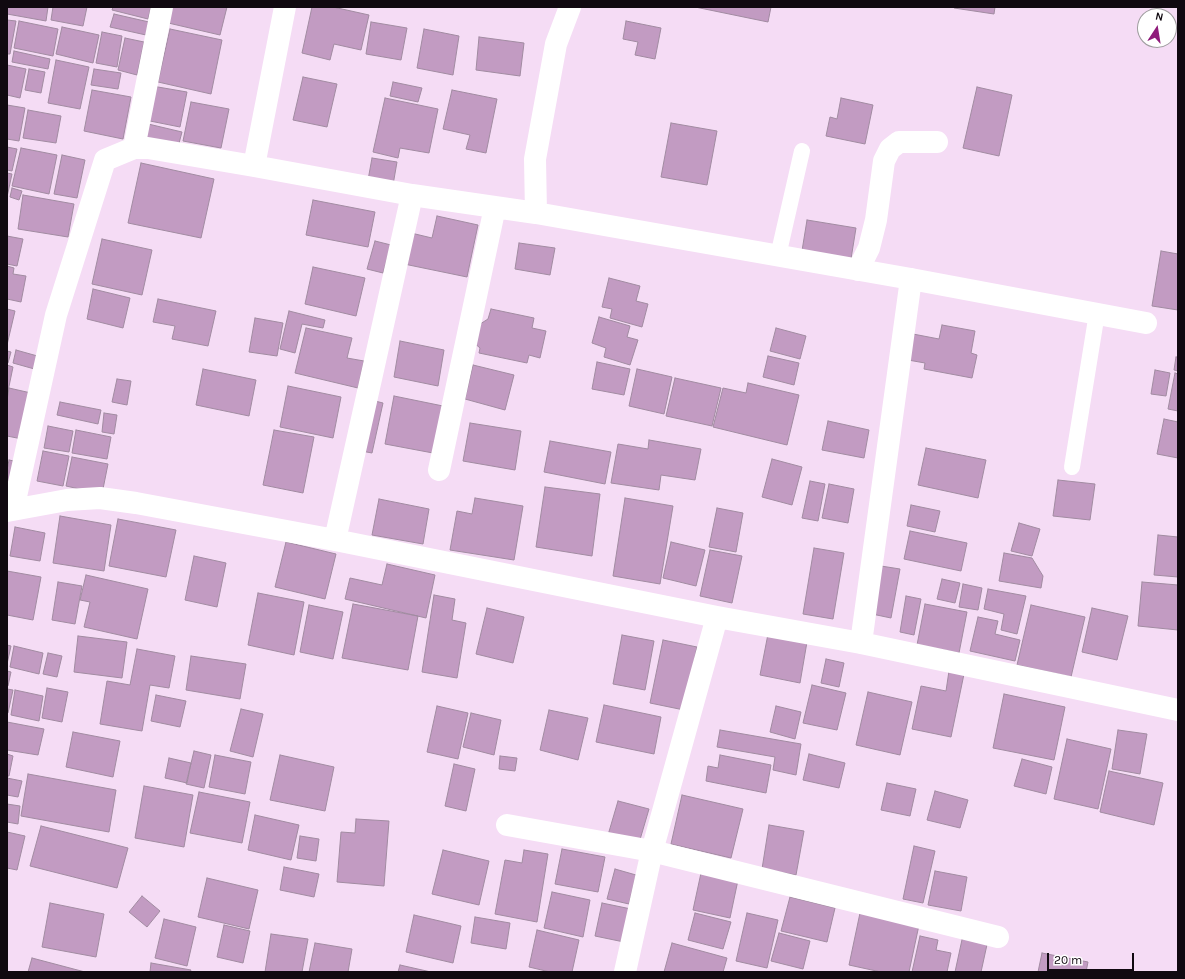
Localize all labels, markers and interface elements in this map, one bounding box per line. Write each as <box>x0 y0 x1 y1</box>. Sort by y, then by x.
north arrow <box>1137 8 1177 48</box>
text: N <box>1154 10 1165 24</box>
scale bar <box>1049 945 1136 971</box>
text: 20 m <box>1054 953 1082 967</box>

